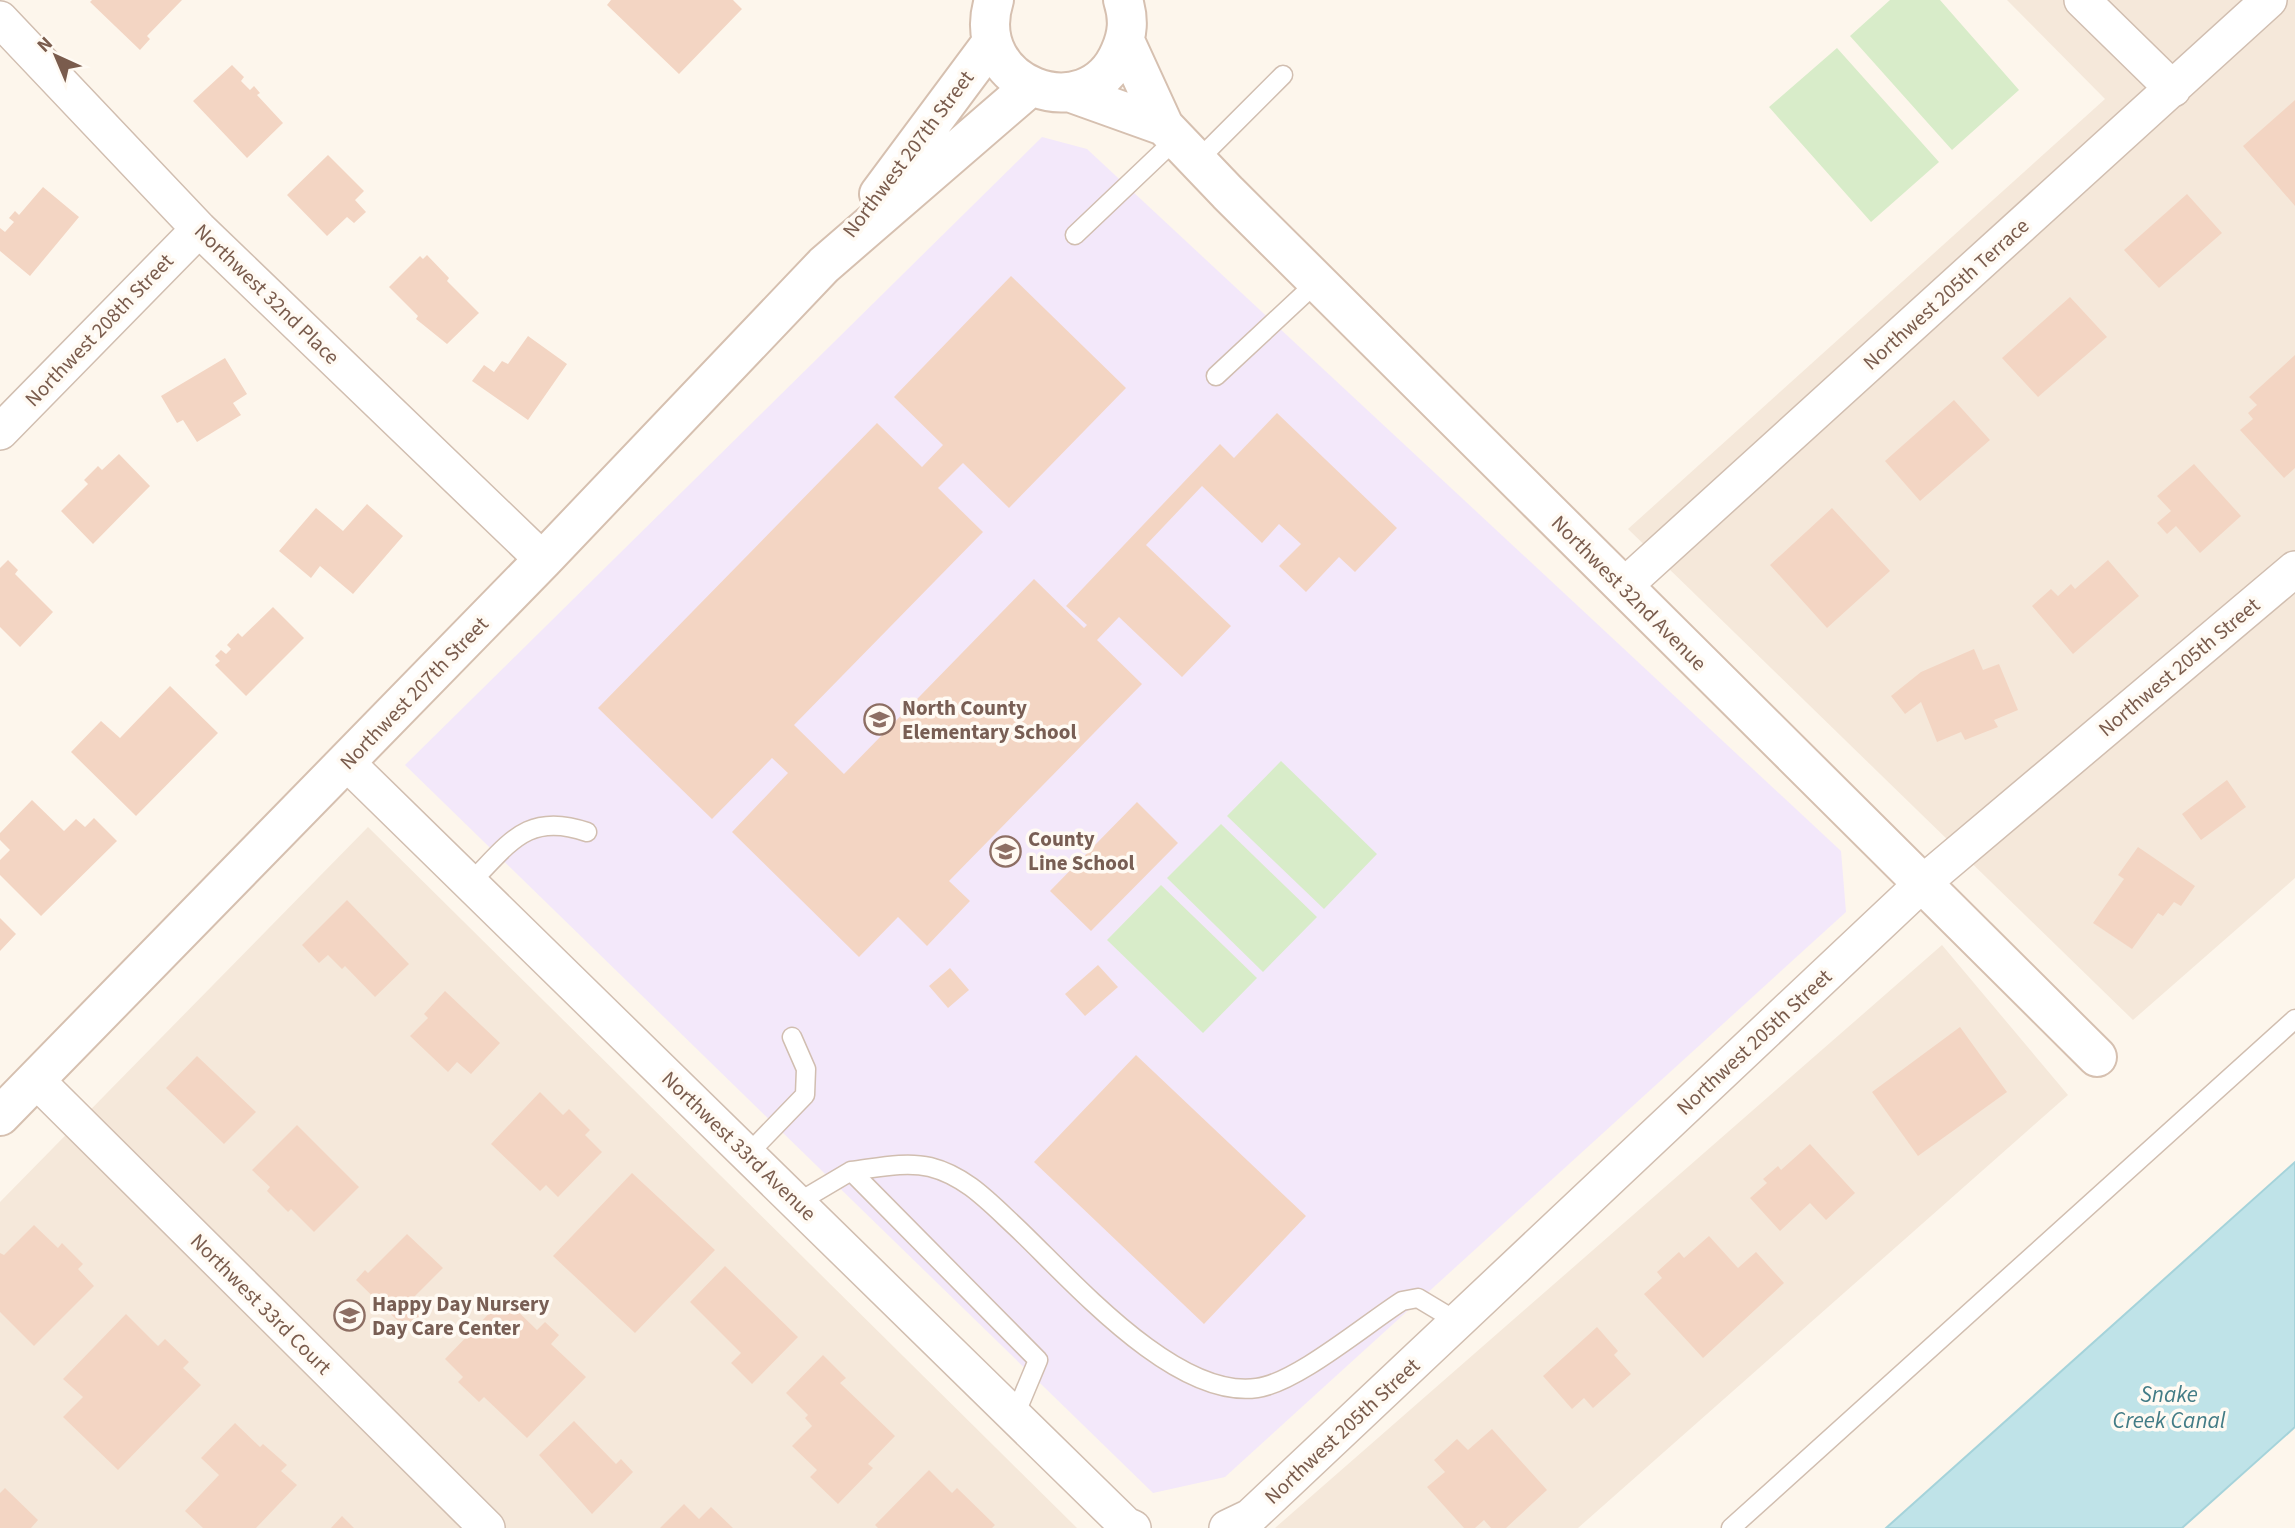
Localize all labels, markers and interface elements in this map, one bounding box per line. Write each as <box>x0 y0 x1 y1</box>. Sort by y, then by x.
north arrow <box>21 21 91 91</box>
text: N <box>31 31 59 59</box>
street label: Northwest 207th Street <box>835 64 981 244</box>
street label: Northwest 205th Terrace <box>1856 211 2036 377</box>
street label: Northwest 32nd Place <box>188 217 346 371</box>
street label: Northwest 208th Street <box>18 247 180 413</box>
street label: Northwest 32nd Avenue <box>1545 509 1713 677</box>
street label: Northwest 205th Street <box>2092 590 2266 744</box>
street label: Northwest 207th Street <box>333 610 495 776</box>
place label: North County Elementary School <box>902 693 1076 747</box>
school or university icon: North County Elementary School <box>862 703 896 737</box>
place label: County Line School <box>1028 824 1135 878</box>
school or university icon: County Line School <box>988 834 1022 868</box>
street label: Northwest 205th Street <box>1670 962 1838 1122</box>
street label: Northwest 33rd Avenue <box>655 1064 823 1228</box>
street label: Northwest 33rd Court <box>184 1227 338 1381</box>
place label: Happy Day Nursery Day Care Center <box>372 1289 550 1343</box>
school or university icon: Happy Day Nursery Day Care Center <box>332 1299 366 1333</box>
street label: Northwest 205th Street <box>1258 1351 1426 1511</box>
water label: Snake Creek Canal <box>2113 1378 2226 1437</box>

